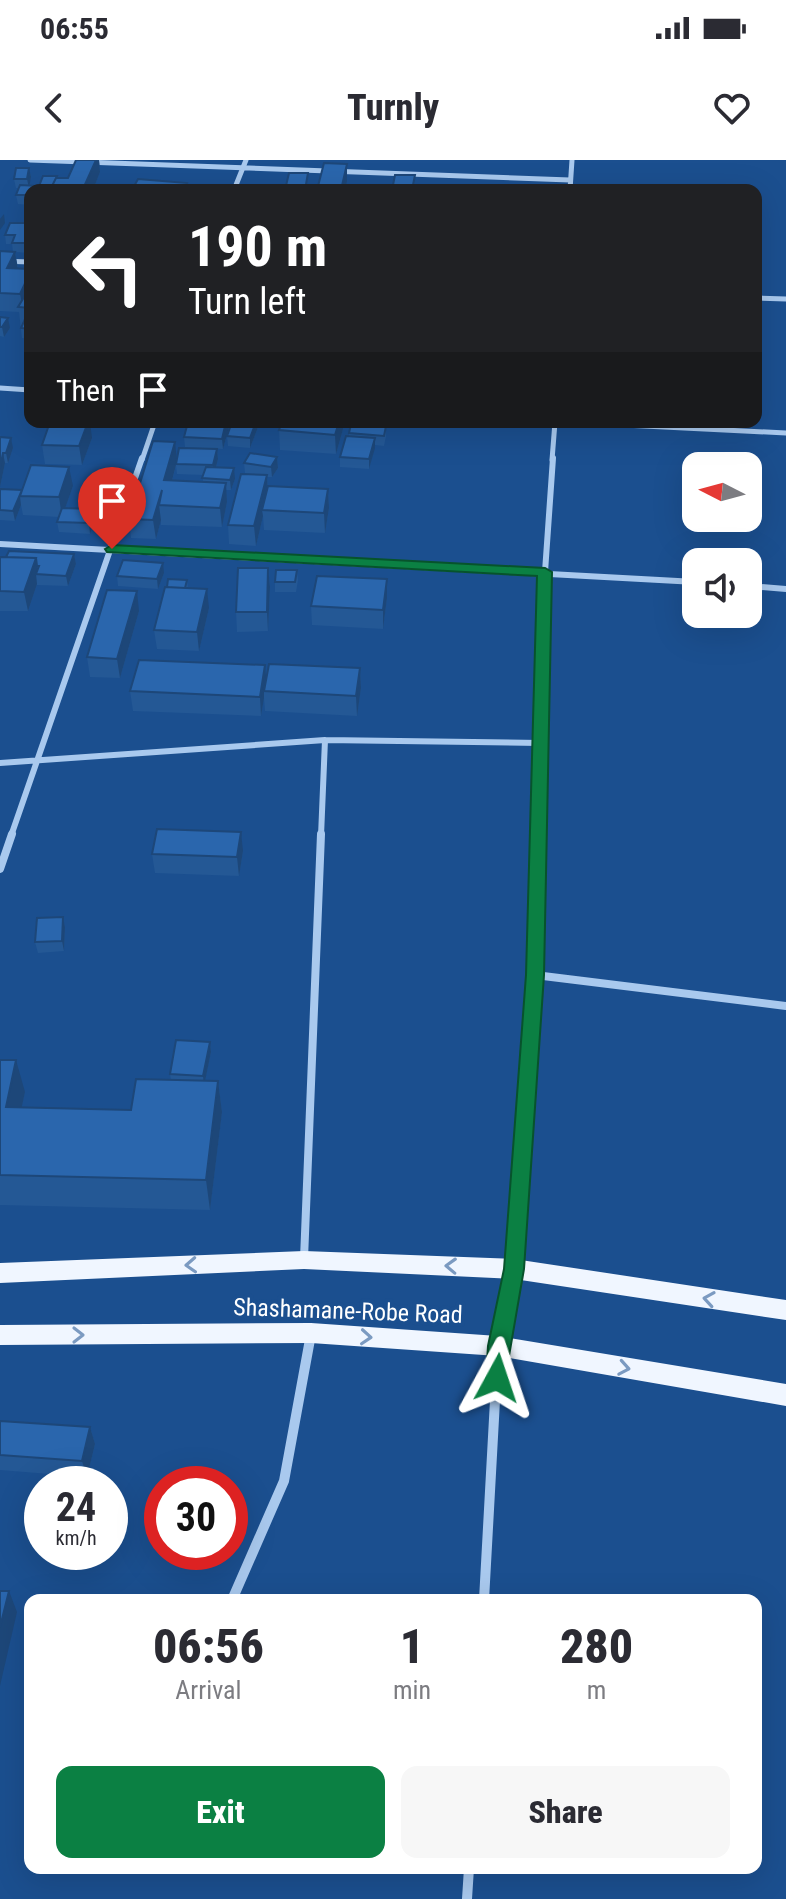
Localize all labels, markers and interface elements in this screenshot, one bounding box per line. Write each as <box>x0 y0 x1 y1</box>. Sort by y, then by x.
text: 06:55 <box>40 11 109 46</box>
icon: back <box>32 86 76 130</box>
icon: heart <box>710 86 754 130</box>
text: Turnly <box>347 87 439 129</box>
text: 190 m <box>188 214 327 280</box>
icon: left <box>56 216 160 320</box>
text: Turn left <box>188 281 306 323</box>
icon: arrive <box>131 368 175 412</box>
text: Then <box>56 373 115 408</box>
north arrow <box>682 452 762 532</box>
map controls <box>682 452 762 628</box>
pin <box>78 467 146 549</box>
icon: arrive <box>90 479 134 523</box>
button: sound <box>682 548 762 628</box>
one-way arrow <box>184 1256 197 1273</box>
one-way arrow <box>444 1258 457 1275</box>
one-way arrow <box>702 1291 716 1308</box>
street label: Shashamane-Robe Road <box>233 1293 463 1329</box>
one-way arrow <box>72 1326 85 1344</box>
one-way arrow <box>360 1328 373 1345</box>
position arrow <box>455 1336 539 1420</box>
one-way arrow <box>617 1358 631 1375</box>
speed limit sign: 30 <box>144 1466 248 1570</box>
text: 24 <box>56 1484 96 1531</box>
text: km/h <box>55 1526 97 1550</box>
text: 06:56 <box>153 1618 264 1675</box>
text: 1 <box>400 1618 424 1675</box>
text: 280 <box>560 1618 633 1675</box>
text: Arrival <box>175 1675 242 1705</box>
text: min <box>393 1675 431 1705</box>
text: m <box>587 1675 606 1705</box>
button: Exit <box>56 1766 385 1858</box>
button: Share <box>401 1766 730 1858</box>

